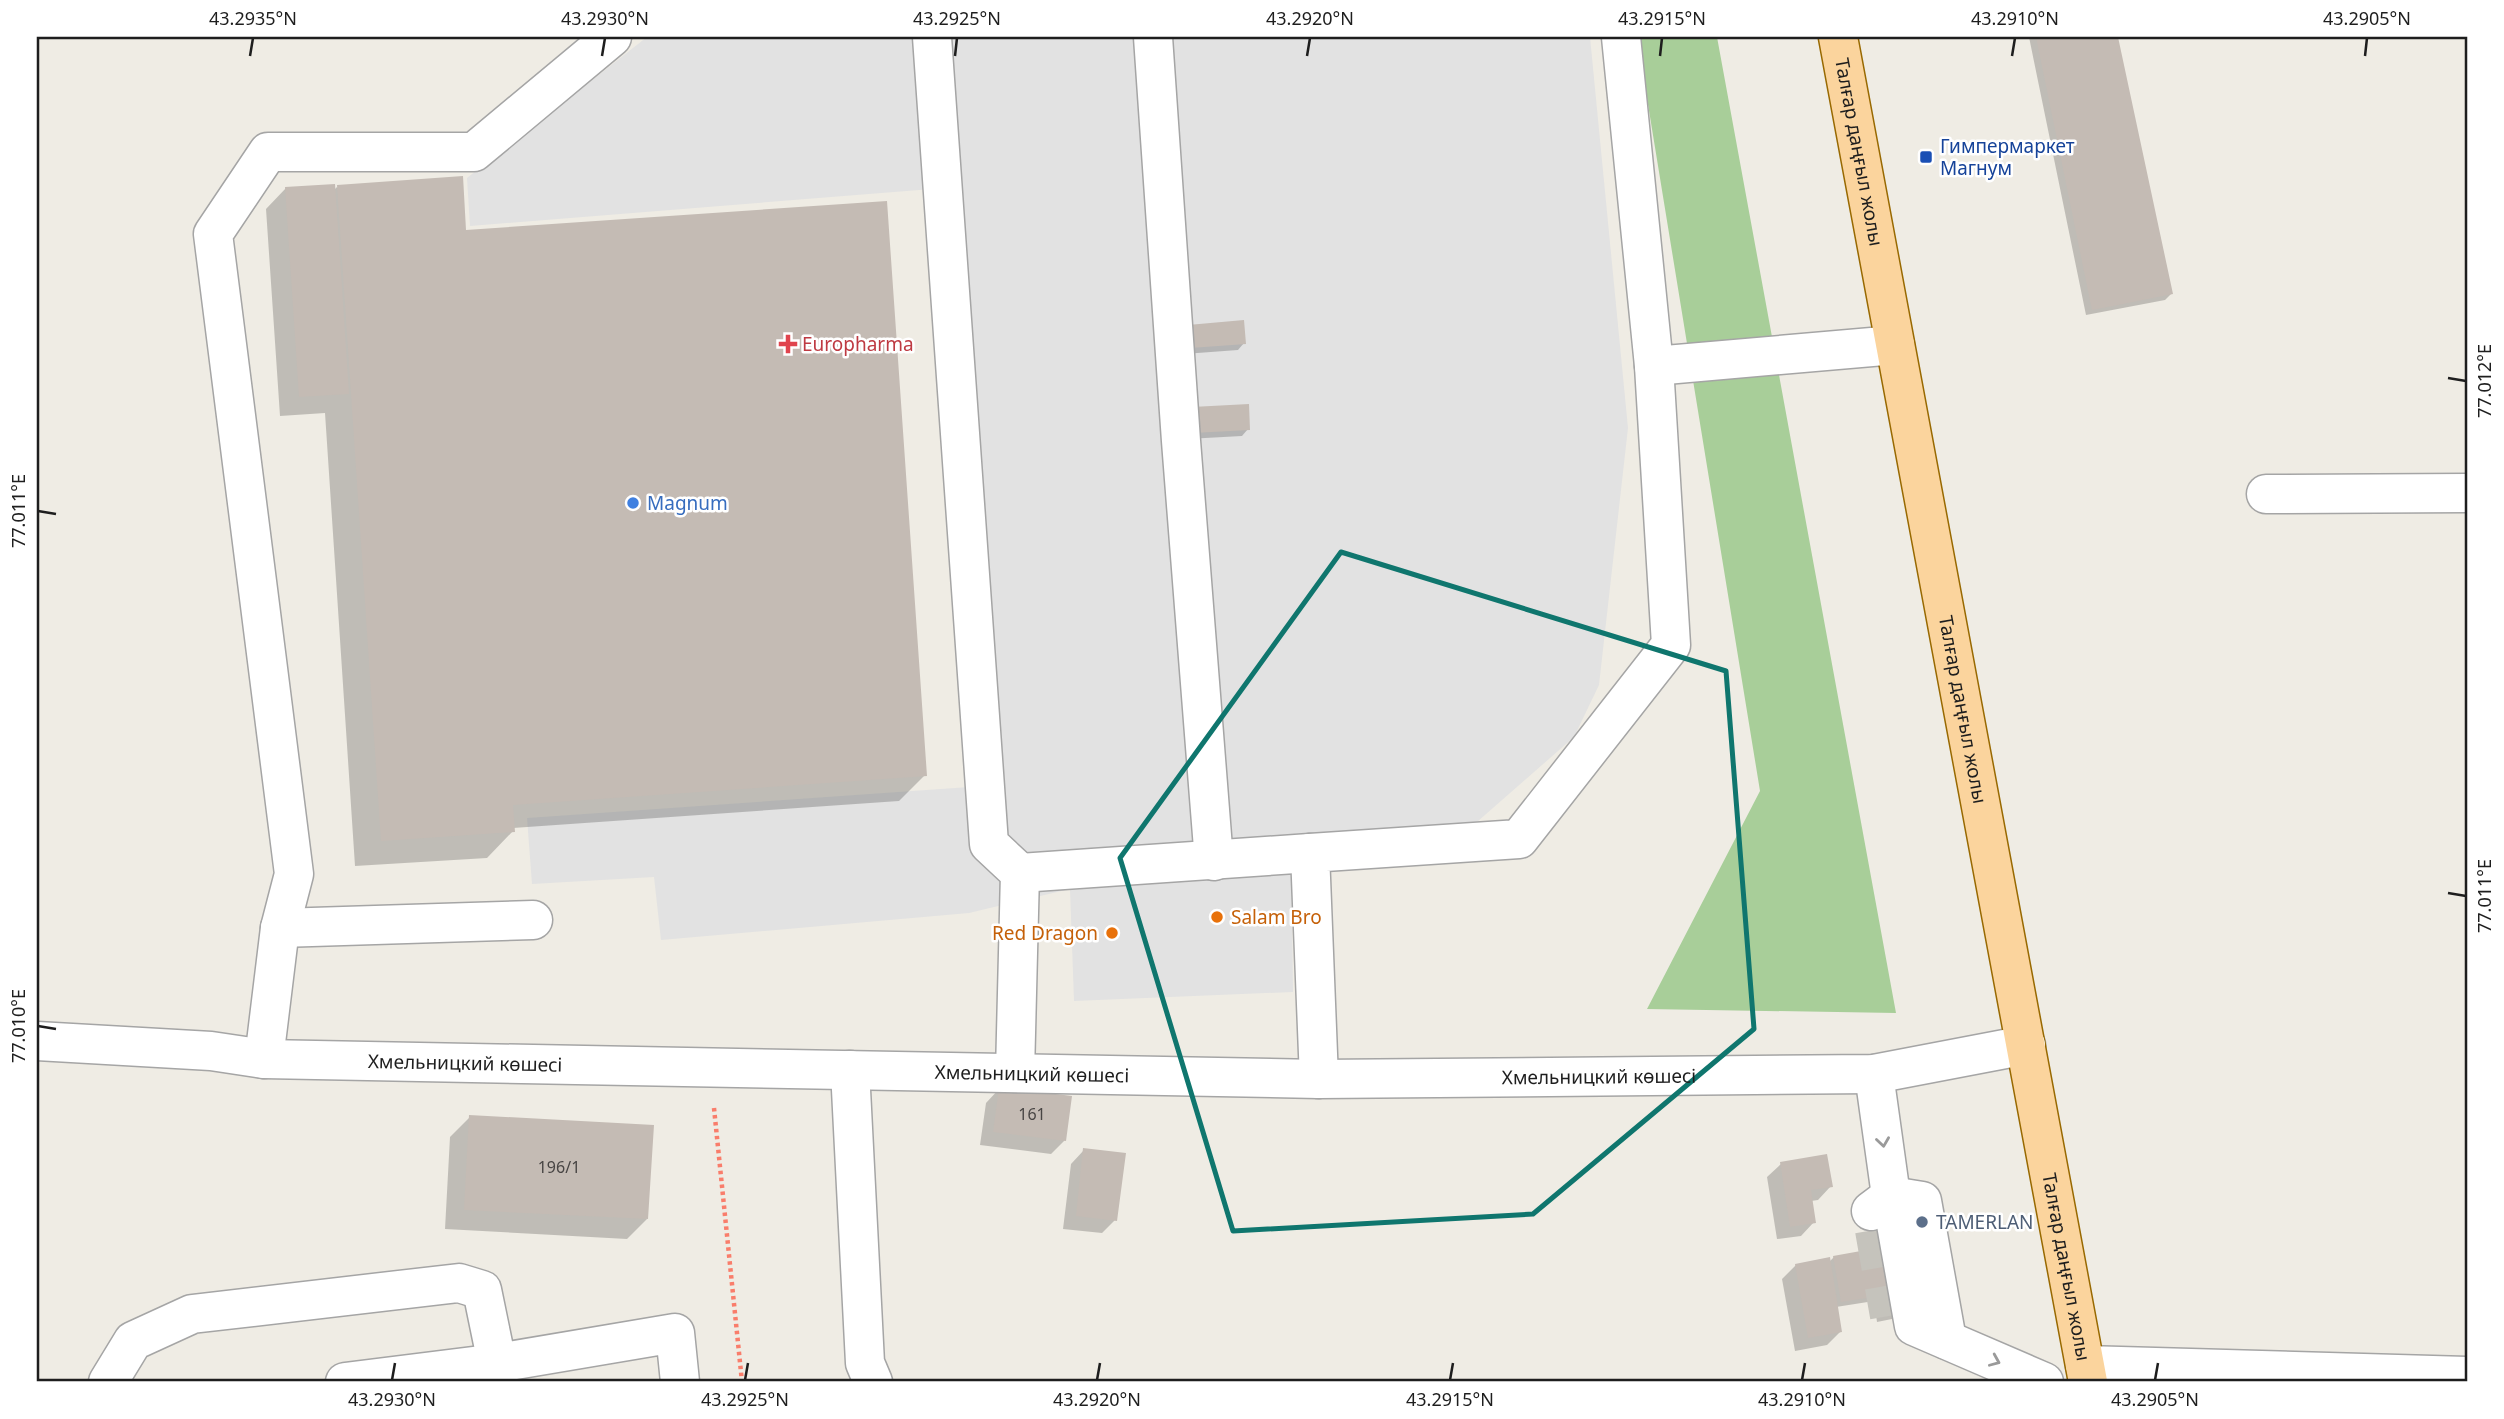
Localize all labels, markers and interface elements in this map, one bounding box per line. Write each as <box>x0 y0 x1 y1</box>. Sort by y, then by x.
text: 43.2935°N <box>209 6 297 30</box>
text: 43.2930°N <box>561 6 649 30</box>
text: 43.2925°N <box>913 6 1001 30</box>
text: 43.2920°N <box>1266 6 1354 30</box>
text: 43.2915°N <box>1618 6 1706 30</box>
text: 43.2910°N <box>1971 6 2059 30</box>
text: 43.2905°N <box>2323 6 2411 30</box>
street label: Талғар даңғыл жолы <box>1829 56 1890 248</box>
place label: Гимпермаркет Магнум <box>1940 133 2075 181</box>
marker: Гимпермаркет Магнум <box>1918 149 1934 165</box>
place label: Europharma <box>802 331 914 357</box>
marker: Europharma <box>780 336 796 352</box>
text: 77.012°E <box>2472 344 2496 418</box>
text: 77.011°E <box>6 474 30 548</box>
place label: Magnum <box>647 490 728 516</box>
marker: Magnum <box>625 495 641 511</box>
street label: Талғар даңғыл жолы <box>1933 613 1993 806</box>
text: 77.011°E <box>2472 859 2496 933</box>
place label: Salam Bro <box>1231 904 1322 930</box>
marker: Salam Bro <box>1209 909 1225 925</box>
place label: Red Dragon <box>992 920 1098 946</box>
marker: Red Dragon <box>1104 925 1120 941</box>
text: 77.010°E <box>6 989 30 1063</box>
street label: Хмельницкий көшесі <box>368 1048 563 1078</box>
street label: Хмельницкий көшесі <box>934 1059 1129 1088</box>
street label: Хмельницкий көшесі <box>1502 1063 1696 1090</box>
house number: 161 <box>1018 1103 1046 1125</box>
one-way arrow <box>1876 1136 1891 1148</box>
house number: 196/1 <box>538 1156 580 1178</box>
street label: Талғар даңғыл жолы <box>2036 1171 2097 1363</box>
place label: TAMERLAN <box>1936 1209 2034 1235</box>
marker: TAMERLAN <box>1914 1214 1930 1230</box>
one-way arrow <box>1988 1353 2001 1367</box>
text: 43.2930°N <box>348 1387 436 1411</box>
text: 43.2925°N <box>701 1387 789 1411</box>
text: 43.2920°N <box>1053 1387 1141 1411</box>
text: 43.2915°N <box>1406 1387 1494 1411</box>
text: 43.2910°N <box>1758 1387 1846 1411</box>
text: 43.2905°N <box>2111 1387 2199 1411</box>

